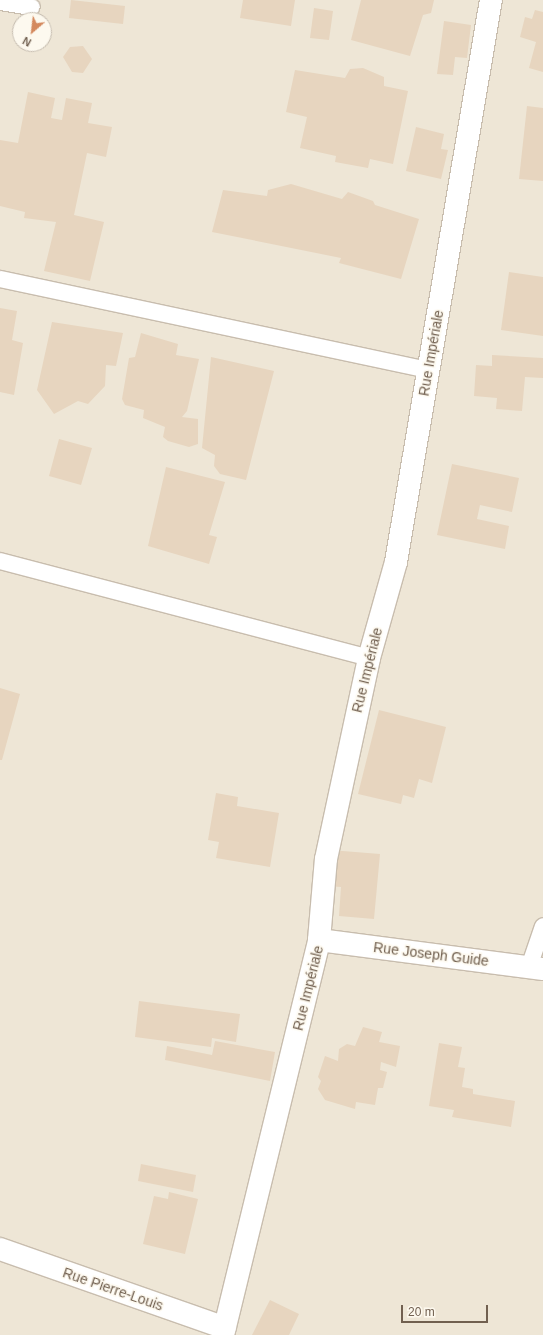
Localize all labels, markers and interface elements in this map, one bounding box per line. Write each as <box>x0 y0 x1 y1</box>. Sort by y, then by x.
north arrow <box>12 12 52 52</box>
text: N <box>21 35 33 49</box>
street label: Rue Impériale <box>415 309 447 397</box>
street label: Rue Impériale <box>348 626 386 714</box>
street label: Rue Joseph Guide <box>372 939 490 969</box>
street label: Rue Impériale <box>289 944 327 1032</box>
street label: Rue Pierre-Louis <box>61 1264 165 1314</box>
scale bar <box>403 1297 490 1323</box>
text: 20 m <box>408 1305 435 1319</box>

